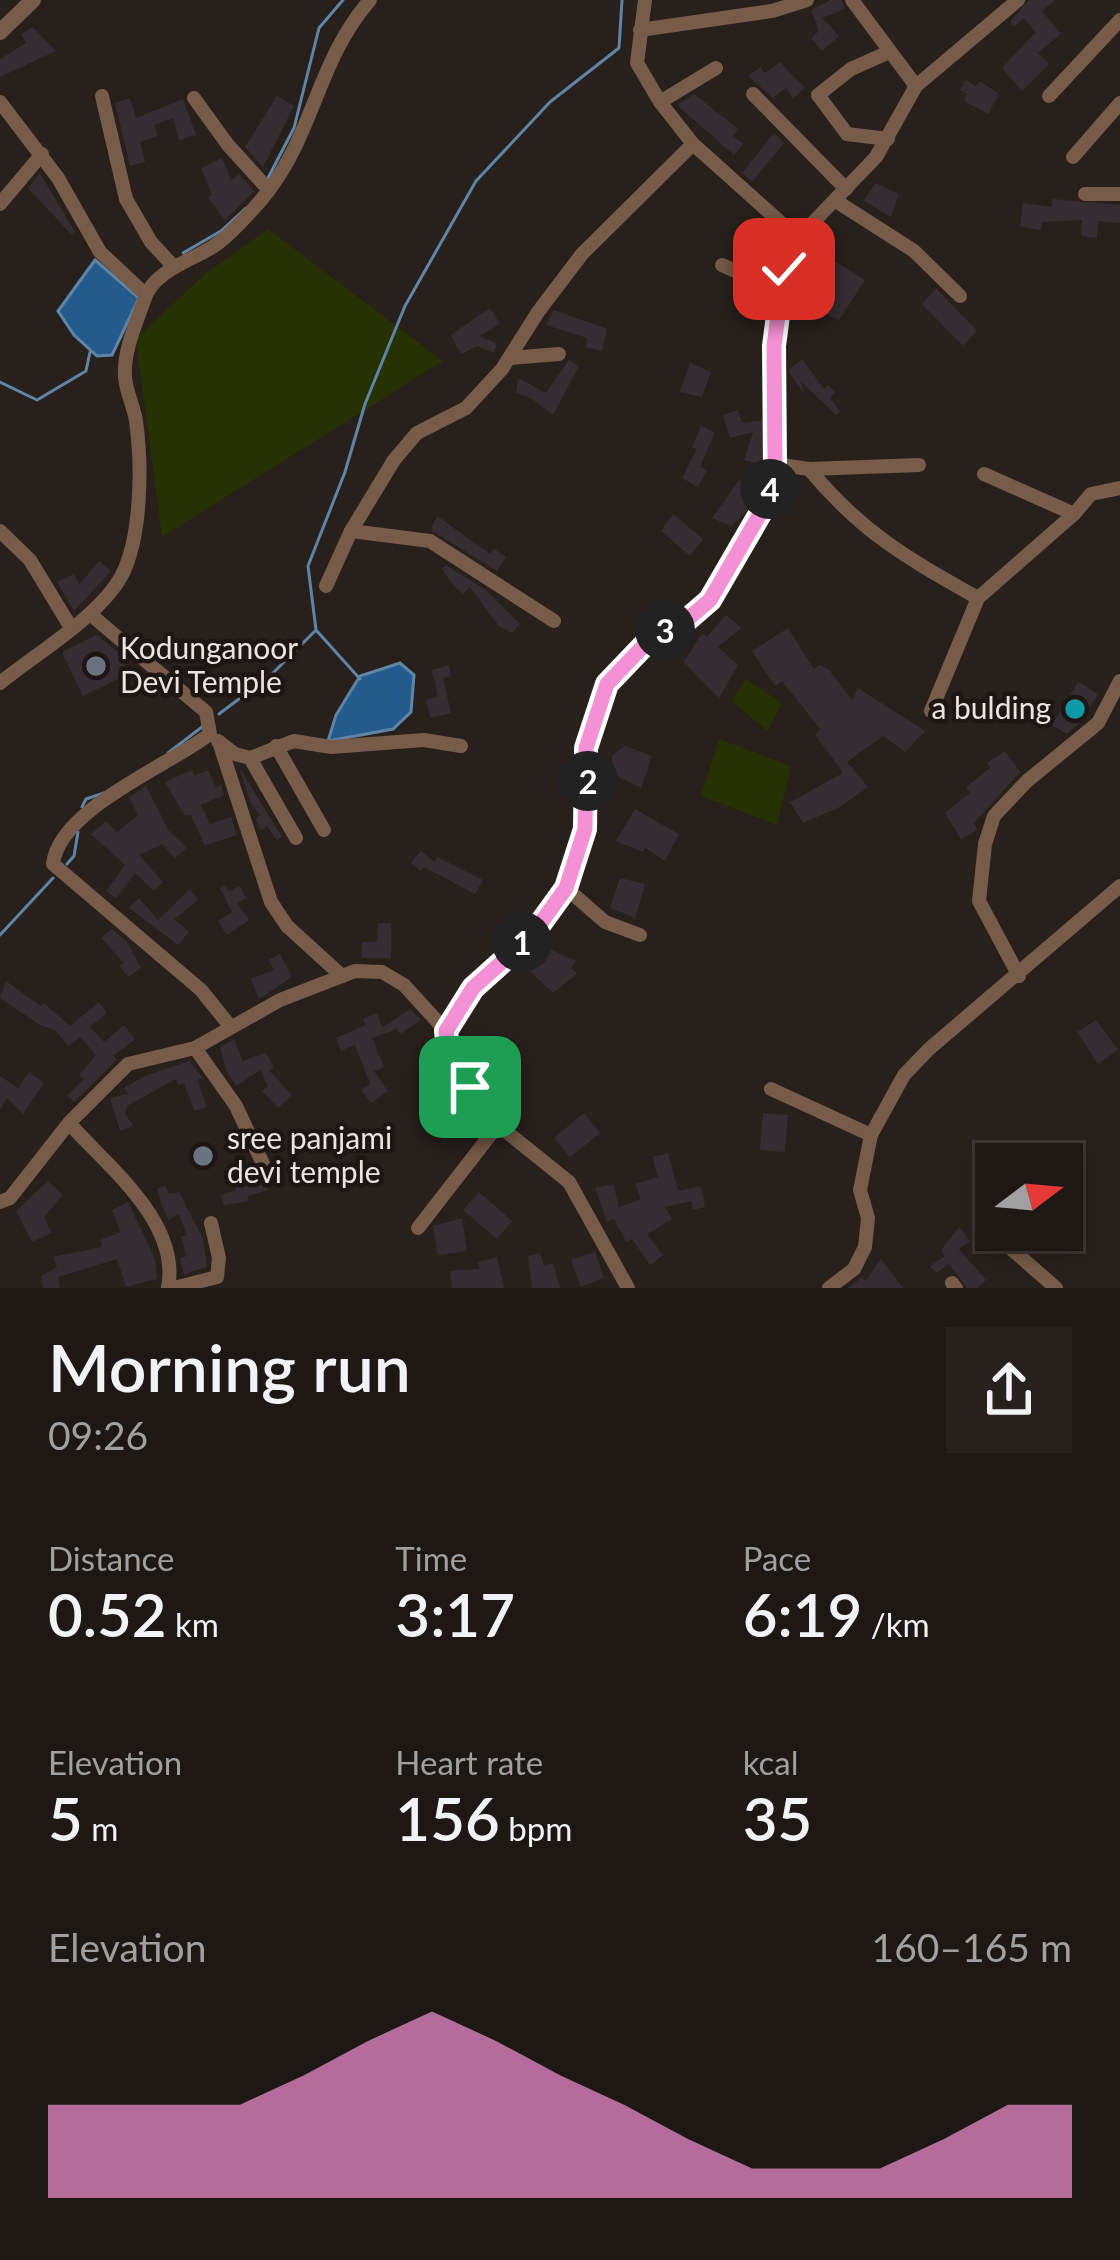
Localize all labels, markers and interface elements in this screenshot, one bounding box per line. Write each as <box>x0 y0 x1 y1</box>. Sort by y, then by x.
pin <box>733 218 835 320</box>
icon: check <box>751 236 817 302</box>
pin: 4 <box>740 459 800 519</box>
text: 4 <box>760 469 780 509</box>
pin: 3 <box>635 600 695 660</box>
text: 3 <box>655 610 675 650</box>
place label: Kodunganoor Devi Temple <box>120 629 298 699</box>
marker: Kodunganoor Devi Temple <box>83 653 109 679</box>
place label: a bulding <box>931 689 1051 725</box>
marker: a bulding <box>1062 696 1088 722</box>
pin: 2 <box>558 751 618 811</box>
text: 2 <box>578 761 598 801</box>
pin: 1 <box>492 912 552 972</box>
text: 1 <box>512 922 532 962</box>
pin <box>419 1036 521 1138</box>
icon: arrive <box>437 1054 503 1120</box>
place label: sree panjami devi temple <box>227 1119 392 1189</box>
marker: sree panjami devi temple <box>190 1143 216 1169</box>
north arrow <box>975 1143 1083 1251</box>
map controls <box>975 1143 1083 1251</box>
text: Morning run <box>48 1327 411 1406</box>
button: share <box>946 1327 1072 1453</box>
text: 09:26 <box>48 1412 148 1458</box>
text: Distance <box>48 1538 175 1578</box>
text: Time <box>395 1538 467 1578</box>
text: Pace <box>743 1538 811 1578</box>
text: 0.52 <box>48 1578 167 1650</box>
text: 3:17 <box>395 1578 515 1650</box>
text: 6:19 <box>743 1578 862 1650</box>
text: km <box>167 1604 219 1644</box>
text: /km <box>862 1604 930 1644</box>
text: Elevation <box>48 1742 182 1782</box>
text: Heart rate <box>395 1742 543 1782</box>
text: kcal <box>743 1742 798 1782</box>
text: 5 <box>48 1782 83 1854</box>
text: 156 <box>395 1782 500 1854</box>
text: 35 <box>743 1782 812 1854</box>
text: m <box>83 1808 118 1848</box>
text: bpm <box>500 1808 572 1848</box>
text: Elevation <box>48 1924 206 1970</box>
text: 160–165 m <box>872 1924 1072 1970</box>

